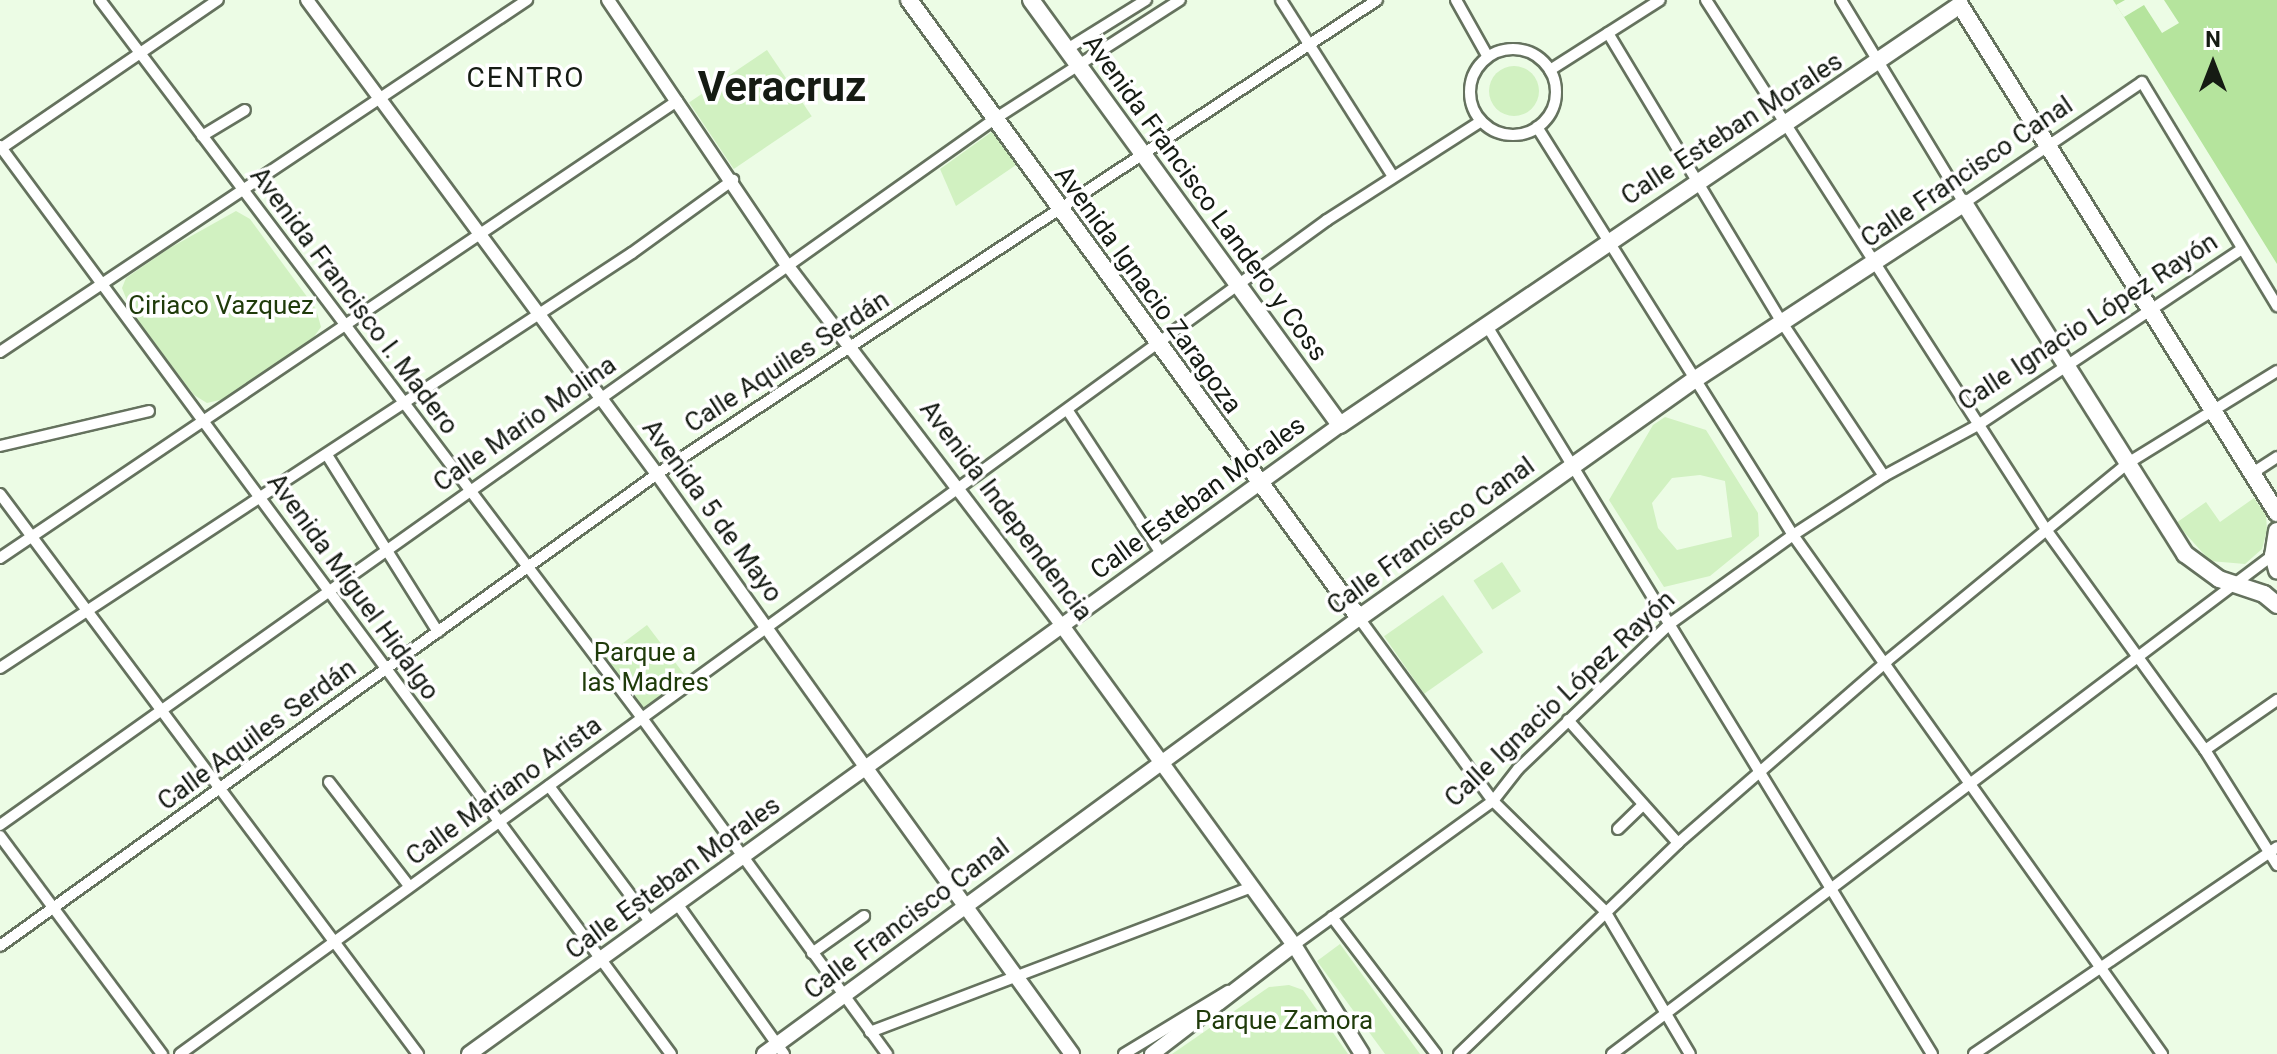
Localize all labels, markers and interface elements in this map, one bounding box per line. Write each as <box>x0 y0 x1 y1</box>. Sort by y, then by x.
north arrow <box>2173 24 2253 104</box>
text: N <box>2205 27 2221 52</box>
street label: Avenida Francisco Landero y Coss <box>1076 29 1334 367</box>
street label: Calle Esteban Morales <box>1616 46 1848 212</box>
district label: CENTRO <box>467 61 585 95</box>
district label: Veracruz <box>698 62 866 112</box>
street label: Calle Francisco Canal <box>1855 89 2079 255</box>
street label: Avenida Ignacio Zaragoza <box>1048 160 1248 420</box>
street label: Avenida Francisco I. Madero <box>243 161 465 441</box>
street label: Calle Ignacio López Rayón <box>1952 226 2224 418</box>
street label: Calle Aquiles Serdán <box>679 284 895 440</box>
park label: Ciriaco Vazquez <box>128 290 314 322</box>
street label: Calle Mario Molina <box>428 349 622 499</box>
street label: Avenida Independencia <box>913 395 1099 627</box>
street label: Calle Esteban Morales <box>1085 410 1311 586</box>
street label: Avenida 5 de Mayo <box>635 414 789 608</box>
street label: Calle Francisco Canal <box>1321 450 1541 622</box>
street label: Avenida Miguel Hidalgo <box>260 468 446 706</box>
street label: Calle Ignacio López Rayón <box>1439 584 1681 814</box>
park label: Parque a las Madres <box>581 637 709 698</box>
street label: Calle Aquiles Serdán <box>152 653 362 817</box>
street label: Calle Mariano Arista <box>400 710 608 872</box>
street label: Calle Esteban Morales <box>560 790 786 966</box>
street label: Calle Francisco Canal <box>798 832 1016 1006</box>
park label: Parque Zamora <box>1195 1005 1373 1037</box>

